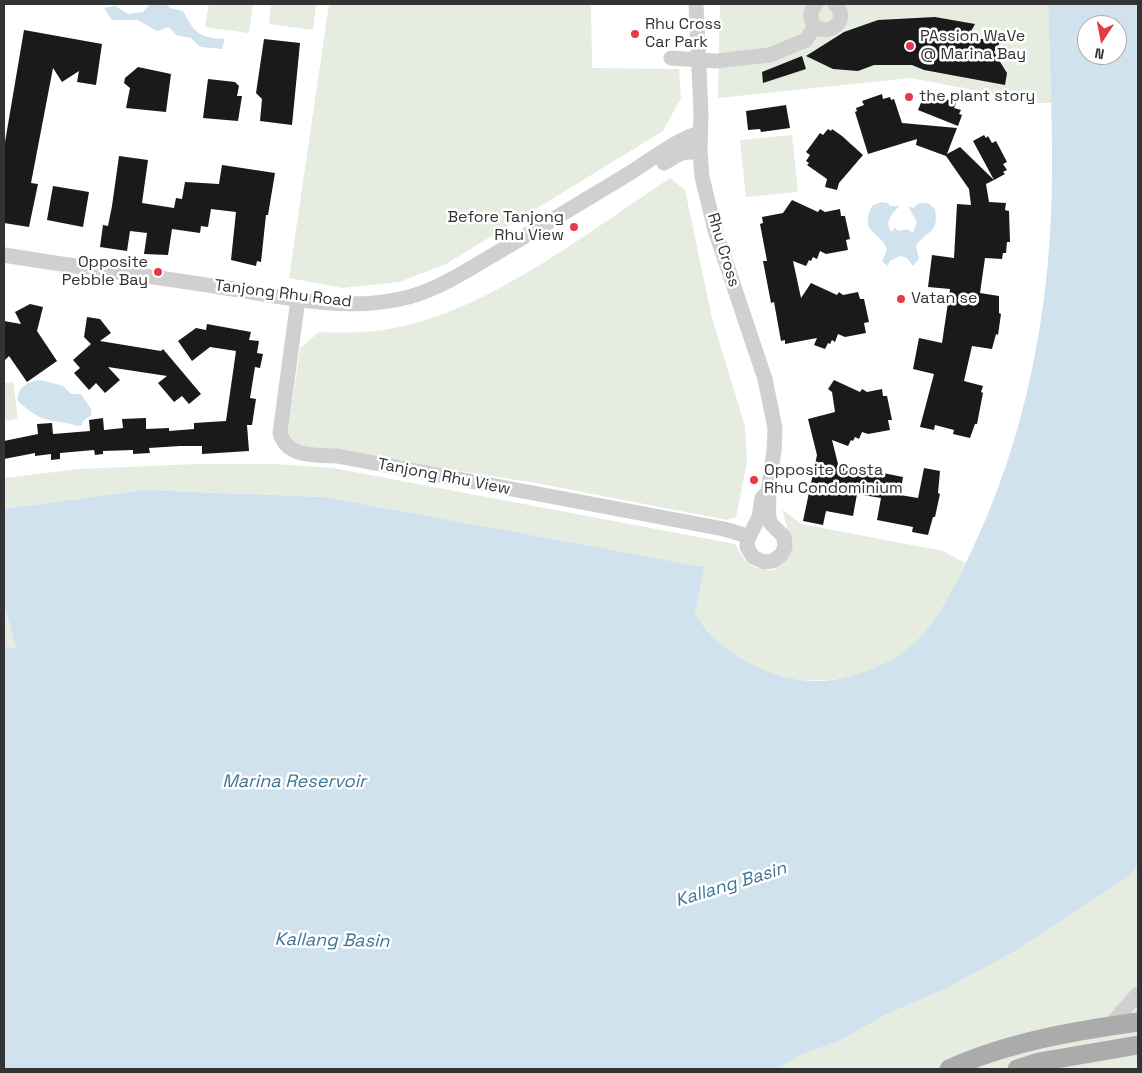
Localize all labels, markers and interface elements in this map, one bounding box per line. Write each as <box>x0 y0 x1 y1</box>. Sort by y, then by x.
place label: Rhu Cross Car Park <box>645 15 721 53</box>
north arrow <box>1077 15 1127 65</box>
place label: PAssion WaVe @ Marina Bay <box>920 27 1026 65</box>
marker: Rhu Cross Car Park <box>629 28 641 40</box>
marker: PAssion WaVe @ Marina Bay <box>904 40 916 52</box>
text: N <box>1093 44 1106 63</box>
place label: the plant story <box>919 87 1035 107</box>
marker: the plant story <box>903 91 915 103</box>
place label: Before Tanjong Rhu View <box>447 208 564 246</box>
street label: Rhu Cross <box>703 211 743 289</box>
marker: Before Tanjong Rhu View <box>568 221 580 233</box>
place label: Opposite Pebble Bay <box>62 253 148 291</box>
marker: Opposite Pebble Bay <box>152 266 164 278</box>
street label: Tanjong Rhu Road <box>213 276 353 312</box>
place label: Vatan se <box>911 289 977 309</box>
marker: Vatan se <box>895 293 907 305</box>
street label: Tanjong Rhu View <box>376 455 512 499</box>
place label: Opposite Costa Rhu Condominium <box>764 461 903 499</box>
marker: Opposite Costa Rhu Condominium <box>748 474 760 486</box>
water label: Marina Reservoir <box>222 771 366 793</box>
water label: Kallang Basin <box>673 858 789 912</box>
water label: Kallang Basin <box>274 929 390 953</box>

